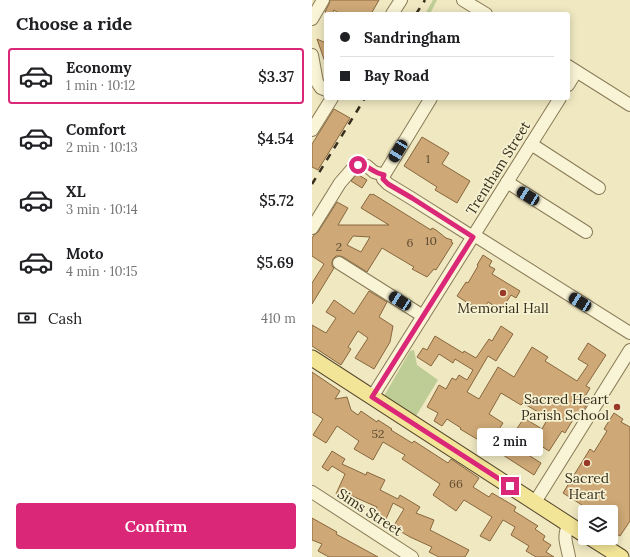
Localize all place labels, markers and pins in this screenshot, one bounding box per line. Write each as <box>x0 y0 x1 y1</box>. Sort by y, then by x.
marker: Memorial Hall <box>498 288 508 298</box>
place label: Memorial Hall <box>457 299 549 317</box>
place label: Sacred Heart Parish School <box>521 390 610 424</box>
marker: Sacred Heart Parish School <box>612 402 622 412</box>
marker: Sacred Heart <box>582 458 592 468</box>
place label: Sacred Heart <box>565 469 609 503</box>

